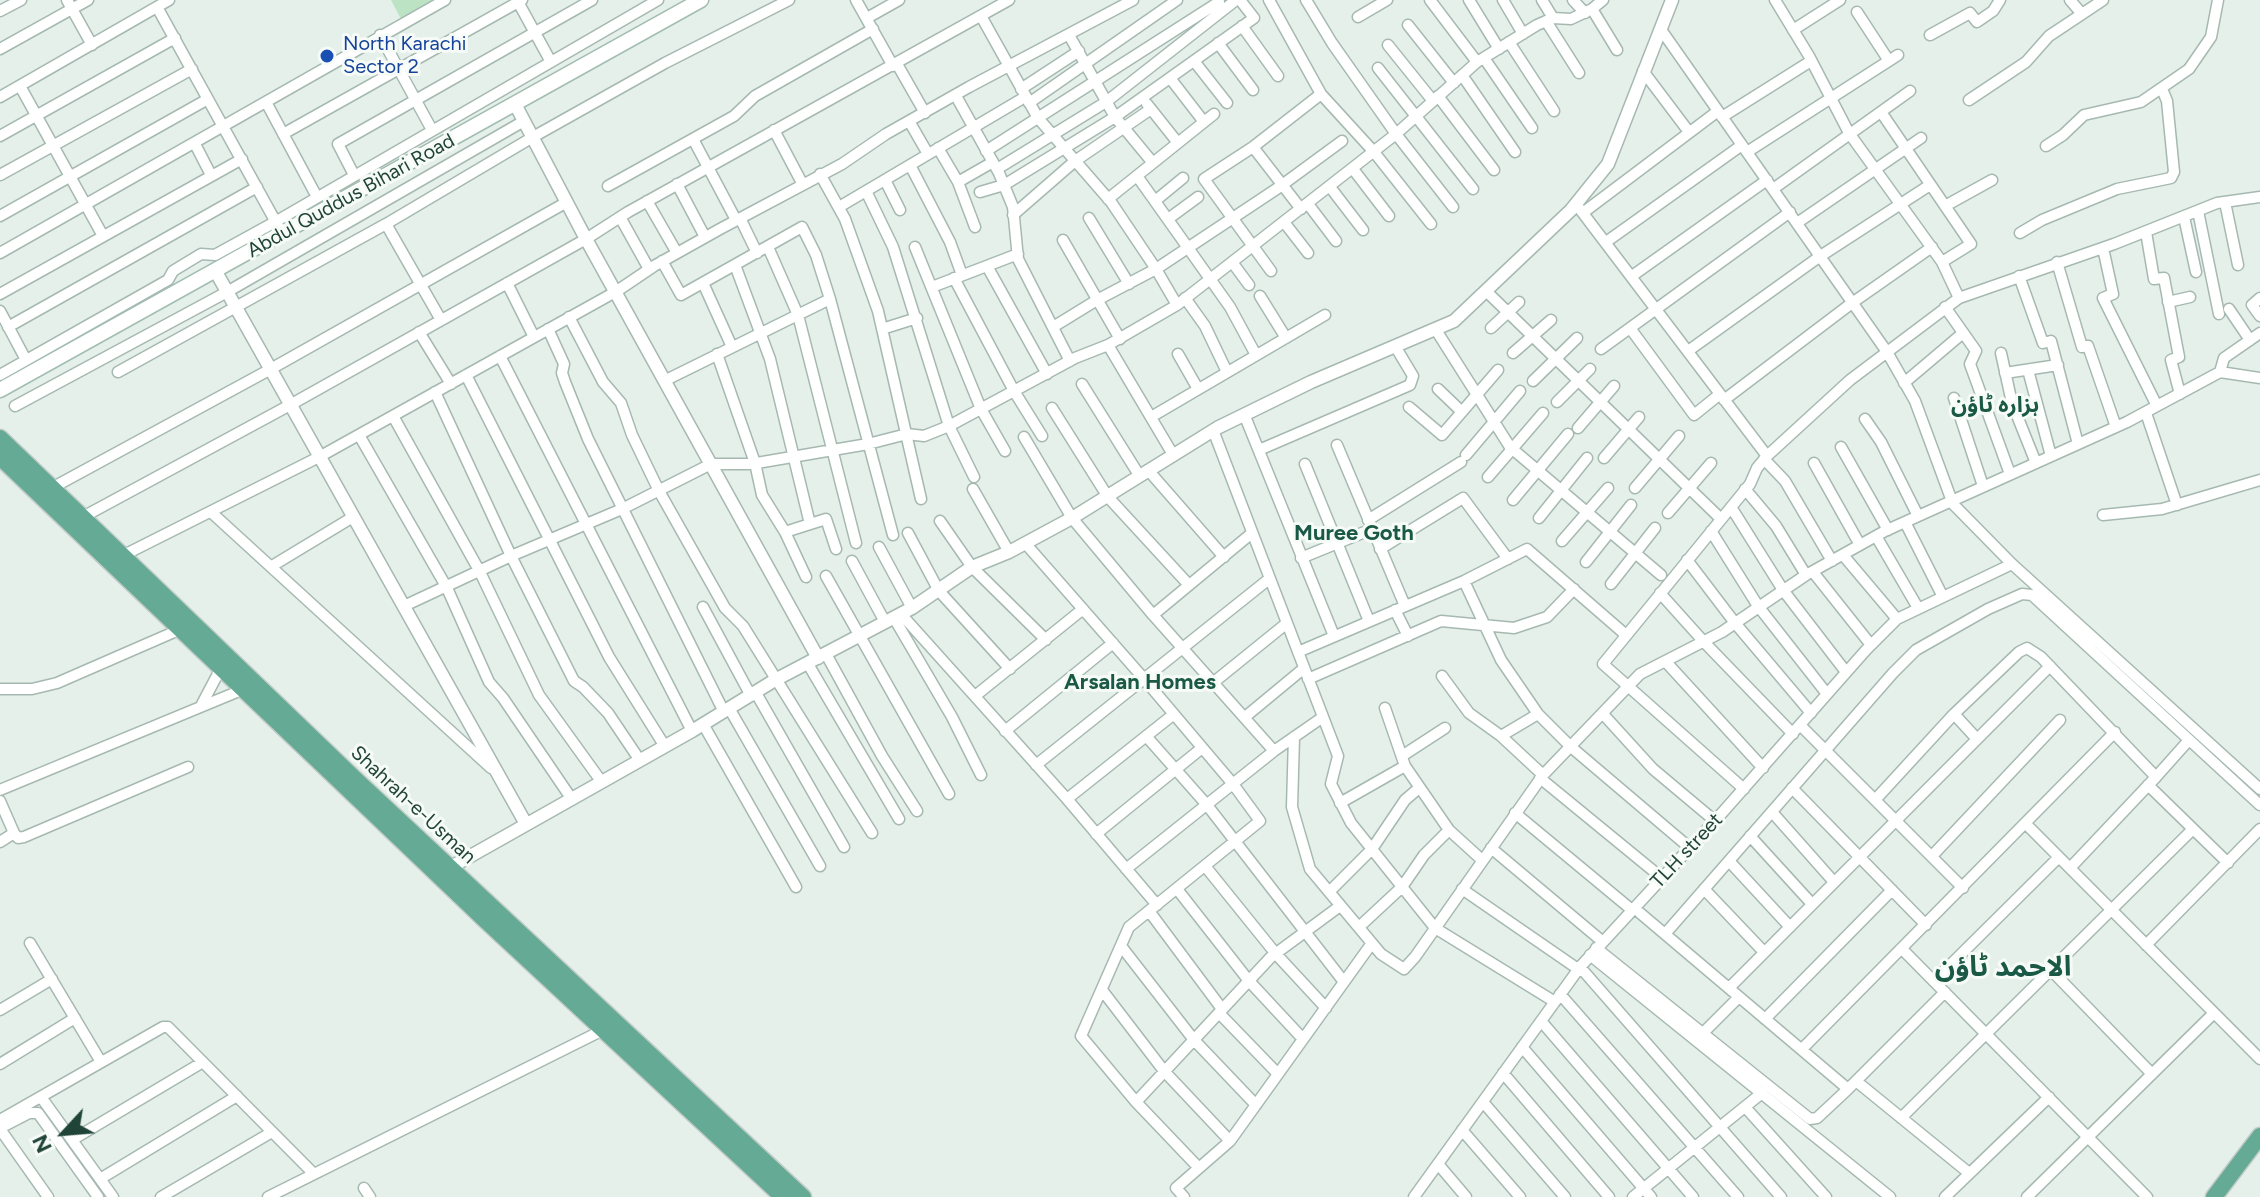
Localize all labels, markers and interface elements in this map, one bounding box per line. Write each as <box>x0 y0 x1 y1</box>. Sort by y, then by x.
place label: North Karachi Sector 2 <box>343 32 466 79</box>
marker: North Karachi Sector 2 <box>318 47 336 65</box>
street label: Abdul Quddus Bihari Road <box>243 129 459 263</box>
district label: ہزارہ ٹاؤن <box>1951 393 2039 419</box>
district label: Muree Goth <box>1294 521 1414 547</box>
district label: Arsalan Homes <box>1064 670 1216 696</box>
street label: Shahrah-e-Usman <box>345 741 481 869</box>
street label: TLH street <box>1646 808 1728 894</box>
district label: الاحمد ٹاؤن <box>1935 951 2071 985</box>
north arrow <box>24 1093 104 1173</box>
text: N <box>26 1130 58 1157</box>

